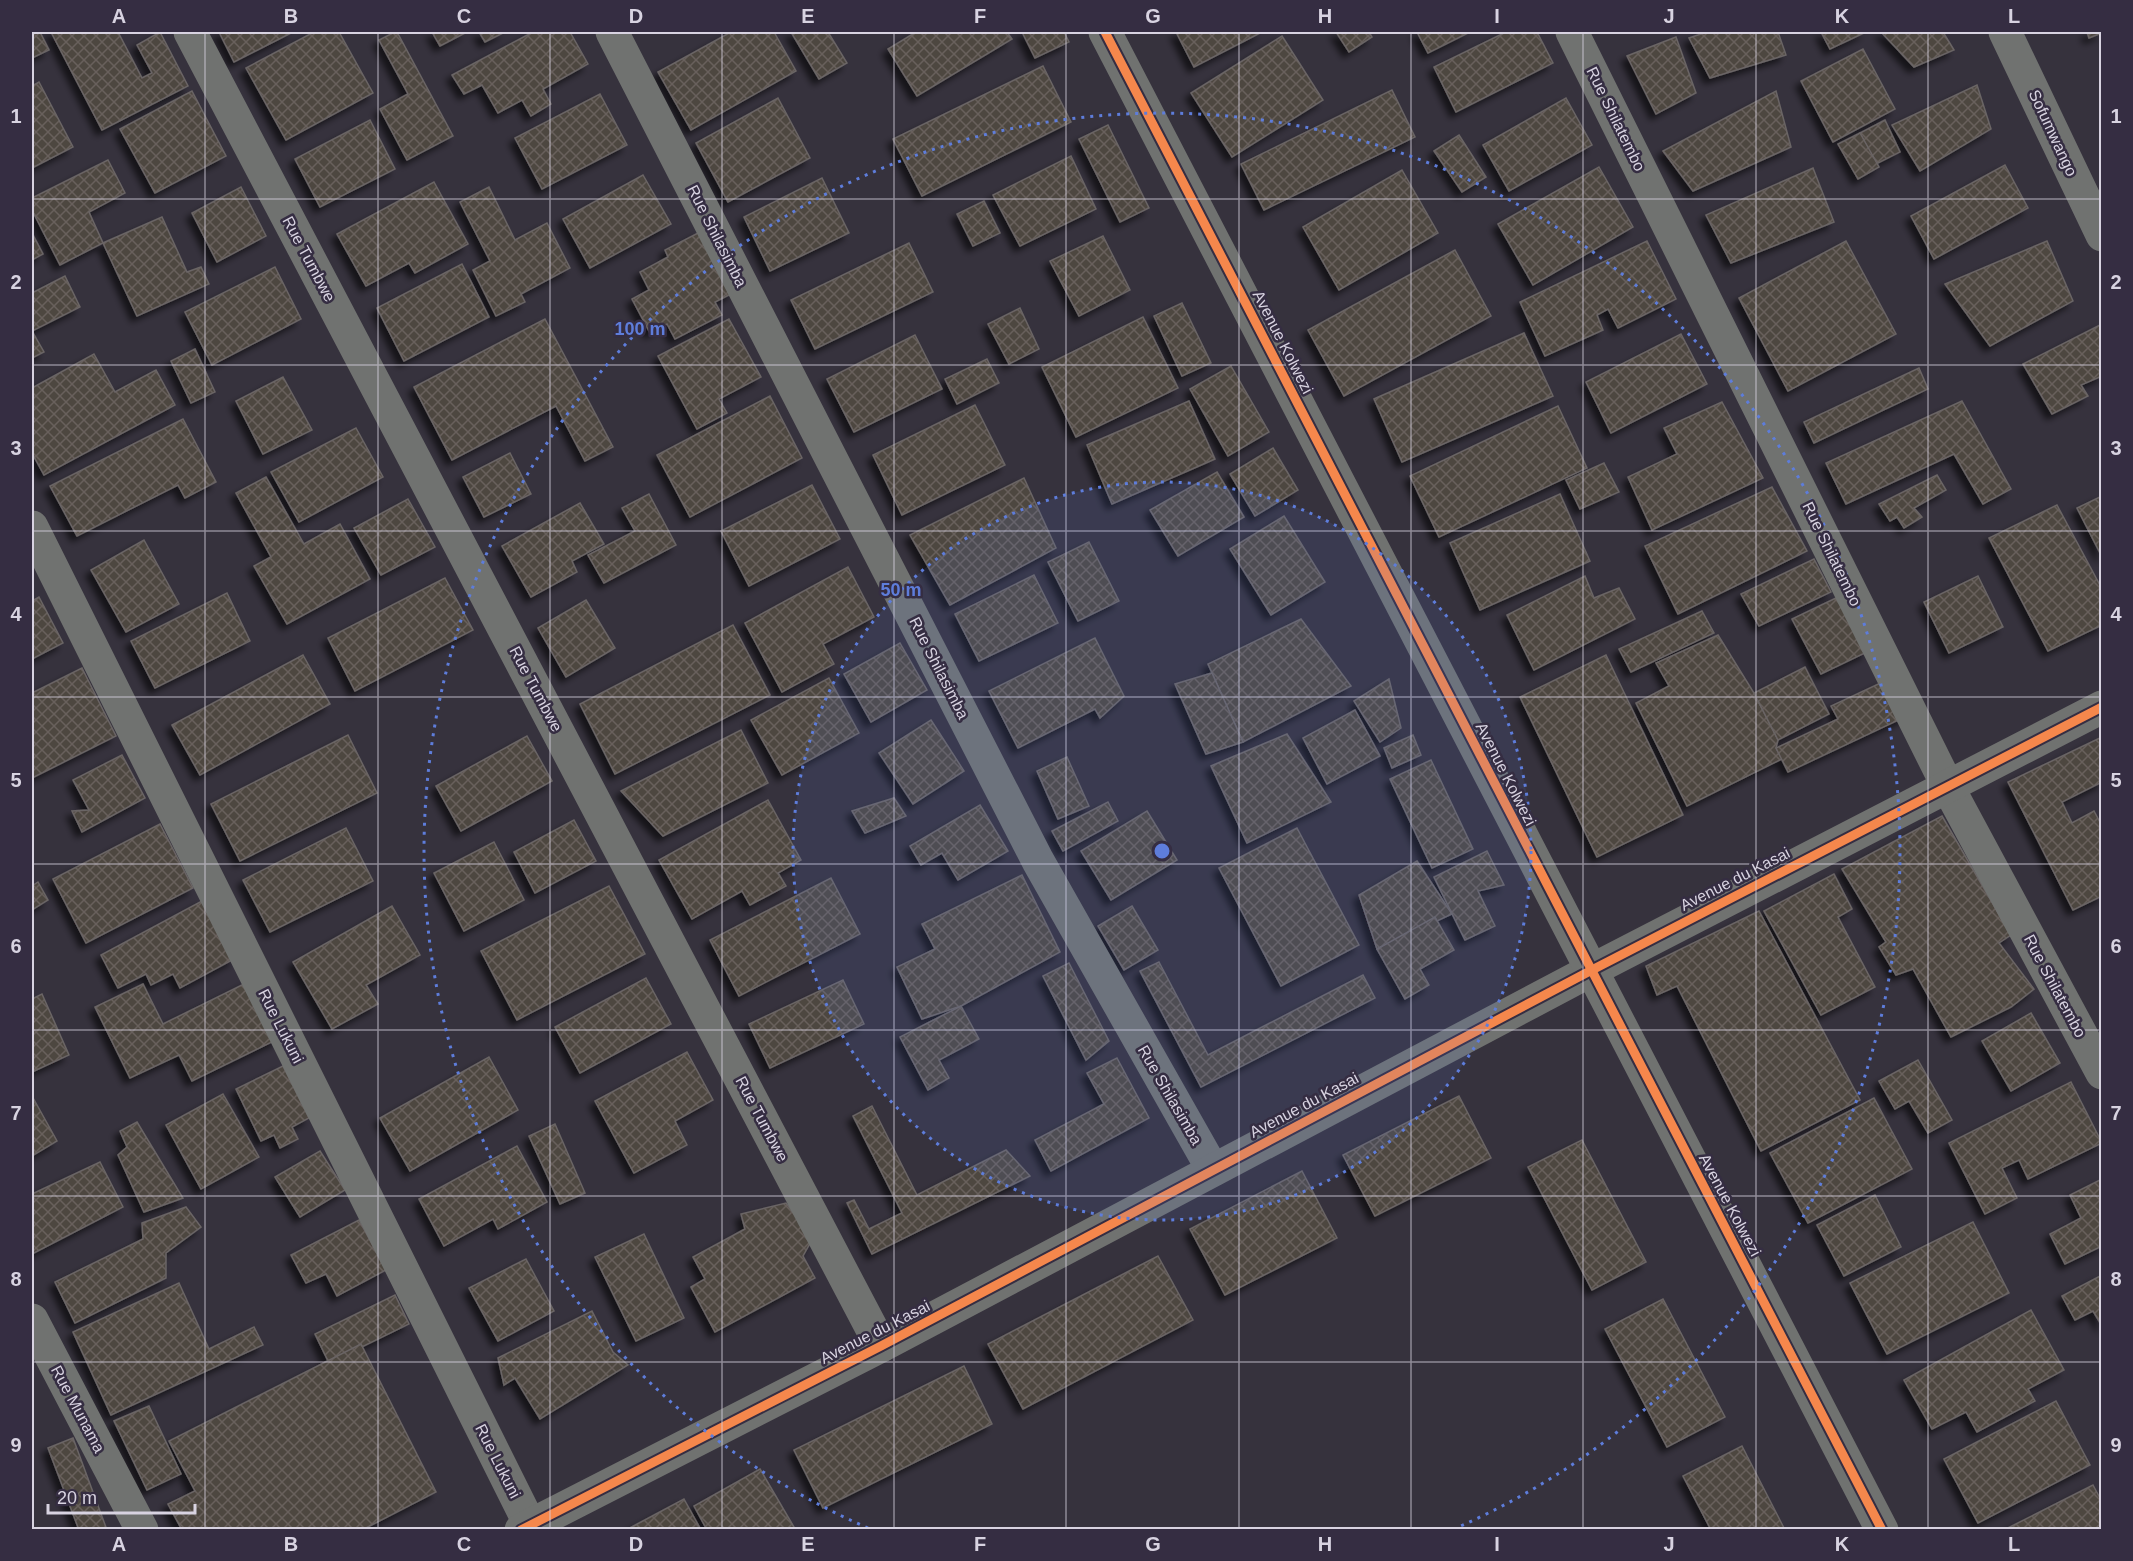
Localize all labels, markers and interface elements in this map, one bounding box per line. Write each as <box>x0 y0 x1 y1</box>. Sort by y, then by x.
text: A <box>112 5 126 27</box>
text: B <box>284 5 298 27</box>
text: C <box>457 5 471 27</box>
text: D <box>629 5 643 27</box>
text: E <box>801 5 815 27</box>
text: F <box>974 5 986 27</box>
text: G <box>1145 5 1161 27</box>
text: H <box>1318 5 1332 27</box>
text: I <box>1494 5 1500 27</box>
text: J <box>1663 5 1675 27</box>
text: K <box>1835 5 1850 27</box>
text: L <box>2008 5 2020 27</box>
street label: Rue Shilatembo <box>1583 64 1649 174</box>
street label: Sofumwango <box>2026 87 2080 179</box>
text: 1 <box>10 105 22 127</box>
text: 1 <box>2110 105 2122 127</box>
street label: Rue Shilasimba <box>684 182 750 290</box>
street label: Rue Tumbwe <box>279 213 339 305</box>
text: 2 <box>10 271 22 293</box>
text: 2 <box>2110 271 2122 293</box>
street label: Avenue Kolwezi <box>1250 288 1316 396</box>
text: 100 m <box>614 319 666 339</box>
text: 3 <box>10 437 22 459</box>
text: 3 <box>2110 437 2122 459</box>
street label: Rue Shilatembo <box>1799 499 1865 609</box>
text: 50 m <box>880 580 922 600</box>
text: 4 <box>10 603 22 625</box>
text: 4 <box>2110 603 2122 625</box>
street label: Rue Shilasimba <box>906 614 972 722</box>
street label: Rue Tumbwe <box>506 643 566 735</box>
street label: Avenue Kolwezi <box>1473 720 1539 828</box>
text: 5 <box>10 769 22 791</box>
text: 5 <box>2110 769 2122 791</box>
centre of rings <box>1152 841 1172 861</box>
street label: Avenue du Kasai <box>1677 844 1793 914</box>
street label: Rue Shilatembo <box>2021 932 2089 1040</box>
text: 6 <box>10 935 22 957</box>
text: 6 <box>2110 935 2122 957</box>
street label: Rue Lukuni <box>255 986 307 1066</box>
street label: Rue Shilasimba <box>1135 1042 1205 1148</box>
street label: Avenue du Kasai <box>1247 1069 1361 1141</box>
street label: Rue Tumbwe <box>732 1073 792 1165</box>
text: 7 <box>10 1102 22 1124</box>
text: 7 <box>2110 1102 2122 1124</box>
street label: Avenue Kolwezi <box>1696 1151 1764 1259</box>
text: 8 <box>10 1268 22 1290</box>
text: 8 <box>2110 1268 2122 1290</box>
street label: Avenue du Kasai <box>817 1297 933 1367</box>
street label: Rue Munama <box>48 1363 108 1455</box>
street label: Rue Lukuni <box>472 1421 524 1501</box>
text: 9 <box>10 1434 22 1456</box>
text: 9 <box>2110 1434 2122 1456</box>
scale bar <box>48 1477 195 1515</box>
text: 20 m <box>57 1488 97 1508</box>
text: A <box>112 1533 126 1555</box>
text: B <box>284 1533 298 1555</box>
text: C <box>457 1533 471 1555</box>
text: D <box>629 1533 643 1555</box>
text: E <box>801 1533 815 1555</box>
text: F <box>974 1533 986 1555</box>
text: G <box>1145 1533 1161 1555</box>
text: H <box>1318 1533 1332 1555</box>
text: I <box>1494 1533 1500 1555</box>
text: J <box>1663 1533 1675 1555</box>
text: K <box>1835 1533 1850 1555</box>
text: L <box>2008 1533 2020 1555</box>

